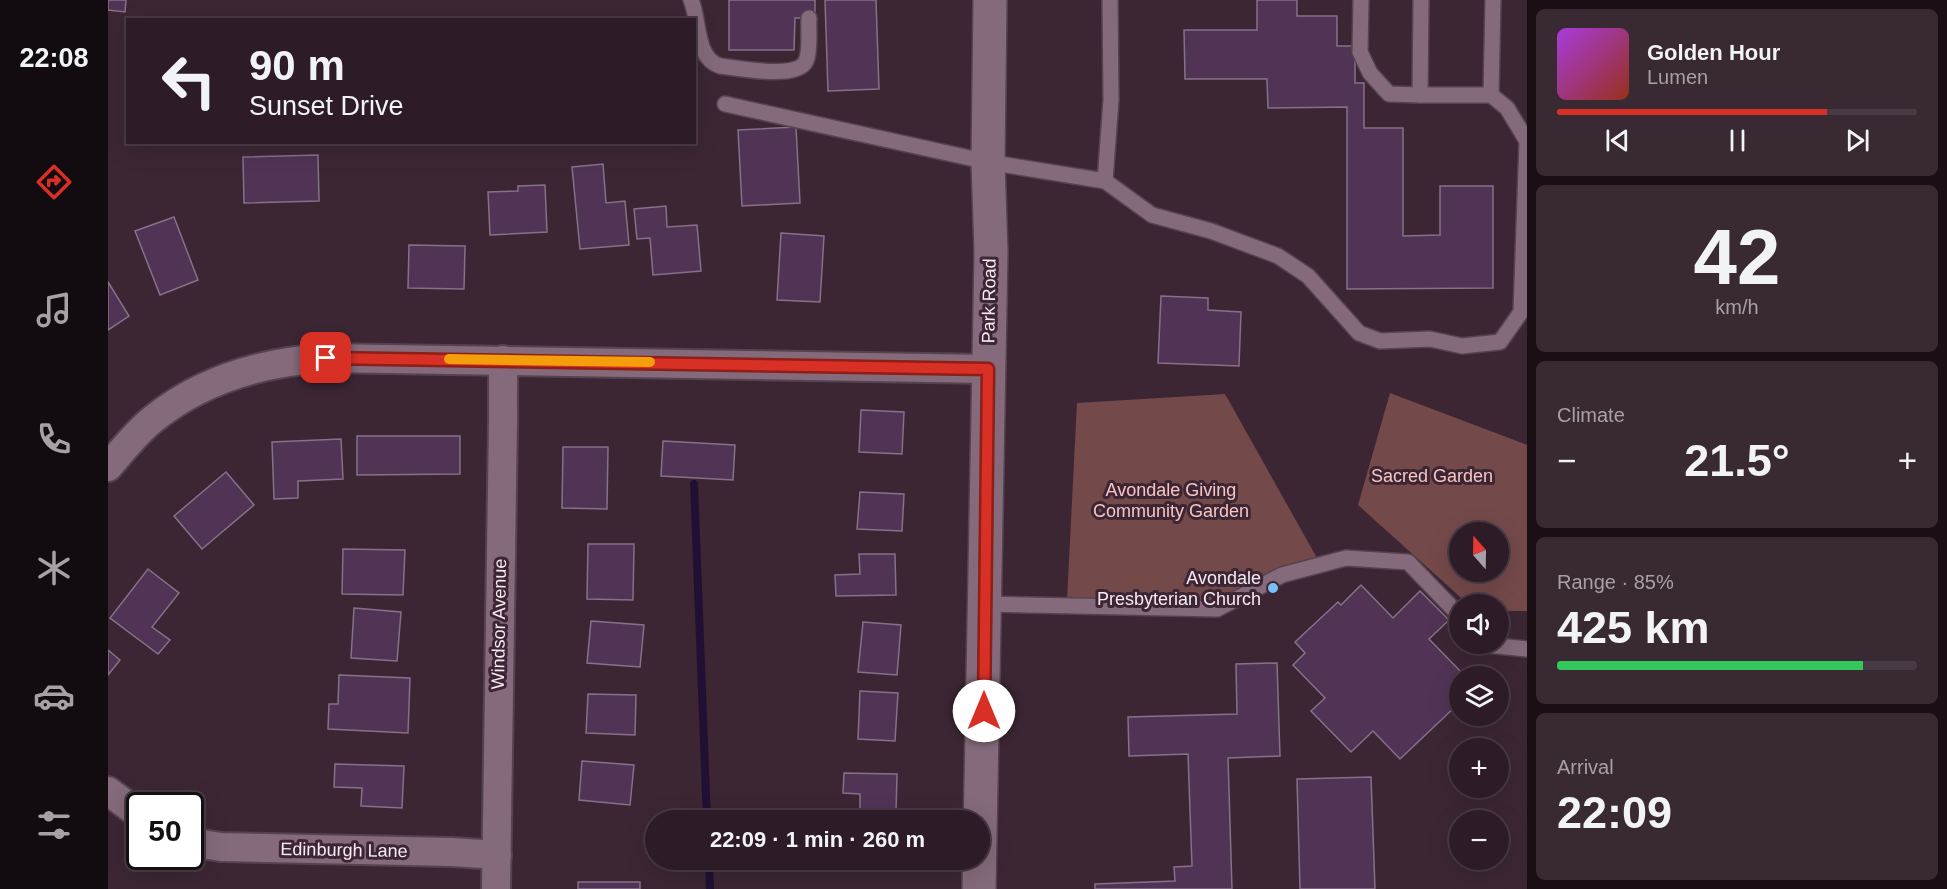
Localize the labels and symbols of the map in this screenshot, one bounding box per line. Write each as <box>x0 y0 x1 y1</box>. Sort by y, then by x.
street label: Park Road <box>978 258 1000 344</box>
pin <box>300 332 351 383</box>
park label: Sacred Garden <box>1371 466 1493 486</box>
park label: Avondale Giving Community Garden <box>1093 480 1249 521</box>
north arrow <box>1449 522 1509 582</box>
street label: Windsor Avenue <box>488 558 510 690</box>
place label: Avondale Presbyterian Church <box>1097 568 1261 609</box>
marker: Avondale Presbyterian Church <box>1266 581 1280 595</box>
position arrow <box>952 679 1016 743</box>
speed limit sign: 50 <box>126 792 204 870</box>
street label: Edinburgh Lane <box>280 839 408 861</box>

